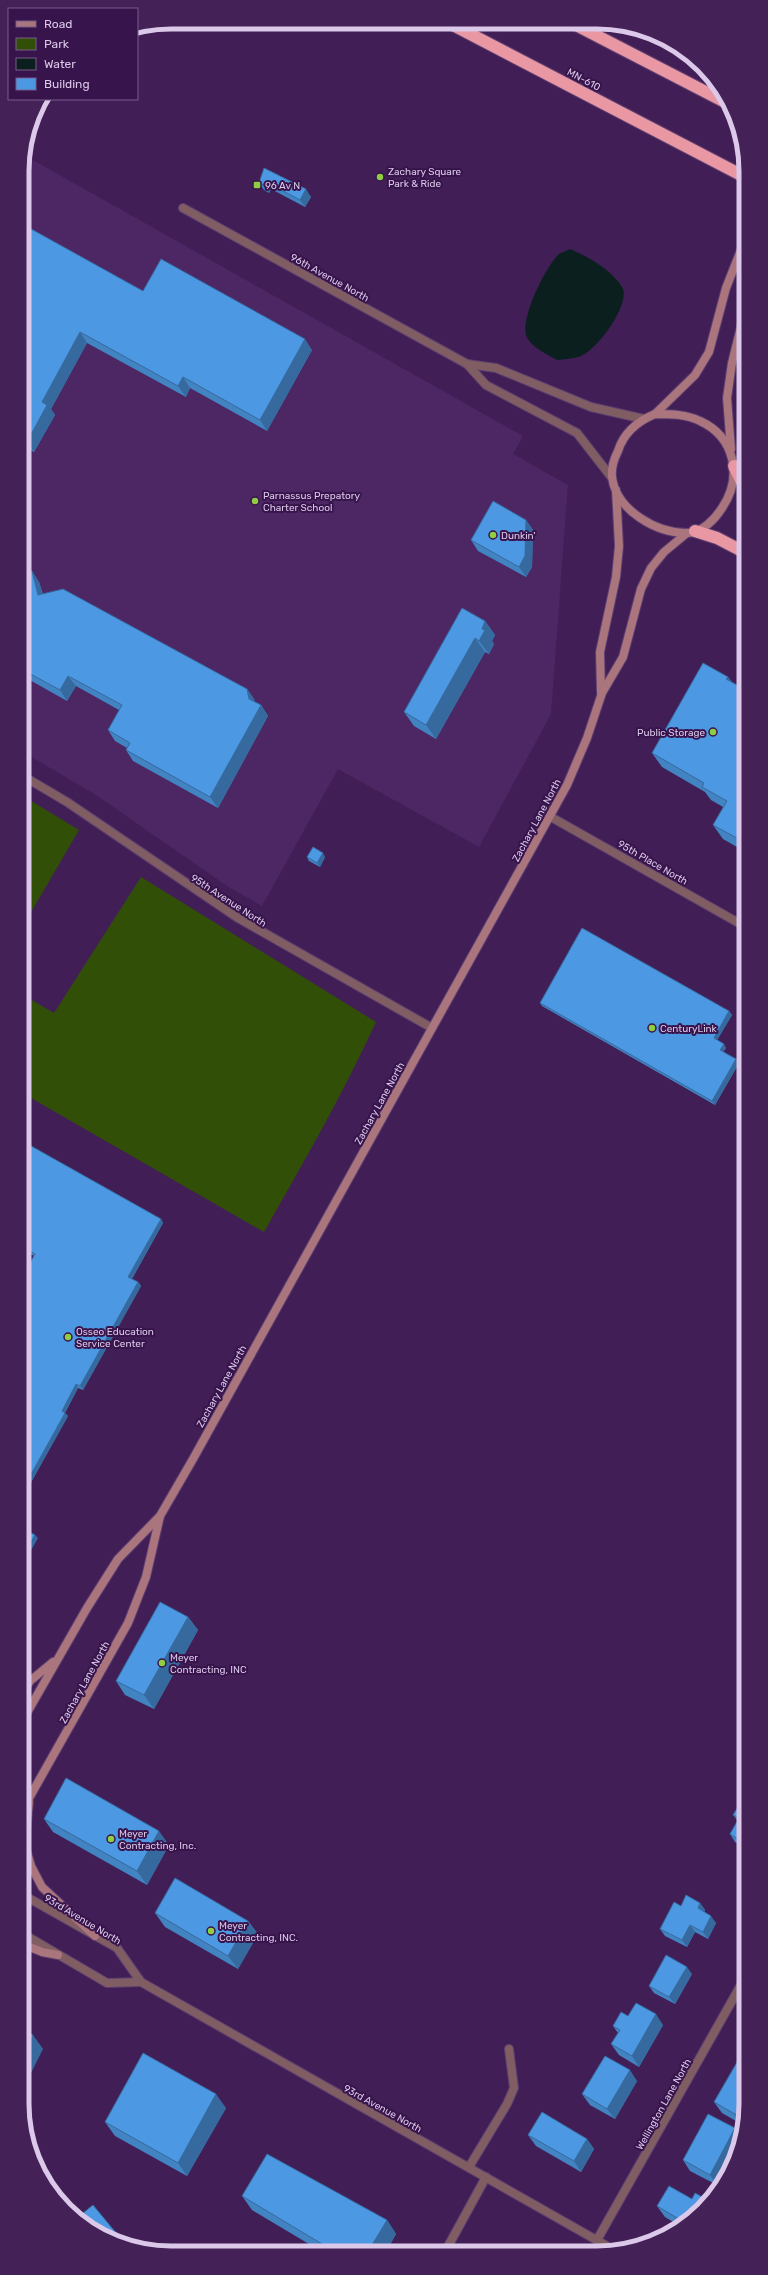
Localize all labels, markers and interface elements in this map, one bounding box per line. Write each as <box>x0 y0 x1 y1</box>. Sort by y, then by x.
legend <box>8 8 138 100</box>
text: Road <box>44 17 72 31</box>
text: Park <box>44 37 70 51</box>
text: Water <box>44 57 76 71</box>
street label: MN-610 <box>565 66 602 94</box>
text: Building <box>44 77 90 91</box>
place label: Zachary Square Park & Ride <box>388 166 462 190</box>
marker: Zachary Square Park & Ride <box>375 172 385 182</box>
marker: 96 Av N <box>252 180 262 190</box>
place label: 96 Av N <box>265 180 300 192</box>
street label: 96th Avenue North <box>288 251 371 304</box>
place label: Parnassus Prepatory Charter School <box>263 490 361 514</box>
marker: Parnassus Prepatory Charter School <box>250 496 260 506</box>
marker: Dunkin' <box>488 530 498 540</box>
place label: Dunkin' <box>501 530 536 542</box>
place label: Public Storage <box>637 727 705 739</box>
marker: Public Storage <box>708 727 718 737</box>
street label: Zachary Lane North <box>510 777 564 864</box>
street label: 95th Place North <box>615 838 690 888</box>
street label: 95th Avenue North <box>188 872 269 930</box>
marker: CenturyLink <box>647 1023 657 1033</box>
place label: CenturyLink <box>660 1023 718 1035</box>
street label: Zachary Lane North <box>352 1060 407 1147</box>
place label: Osseo Education Service Center <box>76 1326 154 1350</box>
marker: Osseo Education Service Center <box>63 1332 73 1342</box>
street label: Zachary Lane North <box>194 1343 249 1430</box>
street label: Zachary Lane North <box>57 1639 112 1726</box>
place label: Meyer Contracting, INC <box>170 1652 247 1676</box>
marker: Meyer Contracting, INC <box>157 1658 167 1668</box>
place label: Meyer Contracting, Inc. <box>119 1828 196 1852</box>
marker: Meyer Contracting, Inc. <box>106 1834 116 1844</box>
street label: 93rd Avenue North <box>42 1892 123 1948</box>
place label: Meyer Contracting, INC. <box>219 1920 298 1944</box>
marker: Meyer Contracting, INC. <box>206 1926 216 1936</box>
street label: Wellington Lane North <box>634 2057 694 2152</box>
street label: 93rd Avenue North <box>341 2082 424 2135</box>

